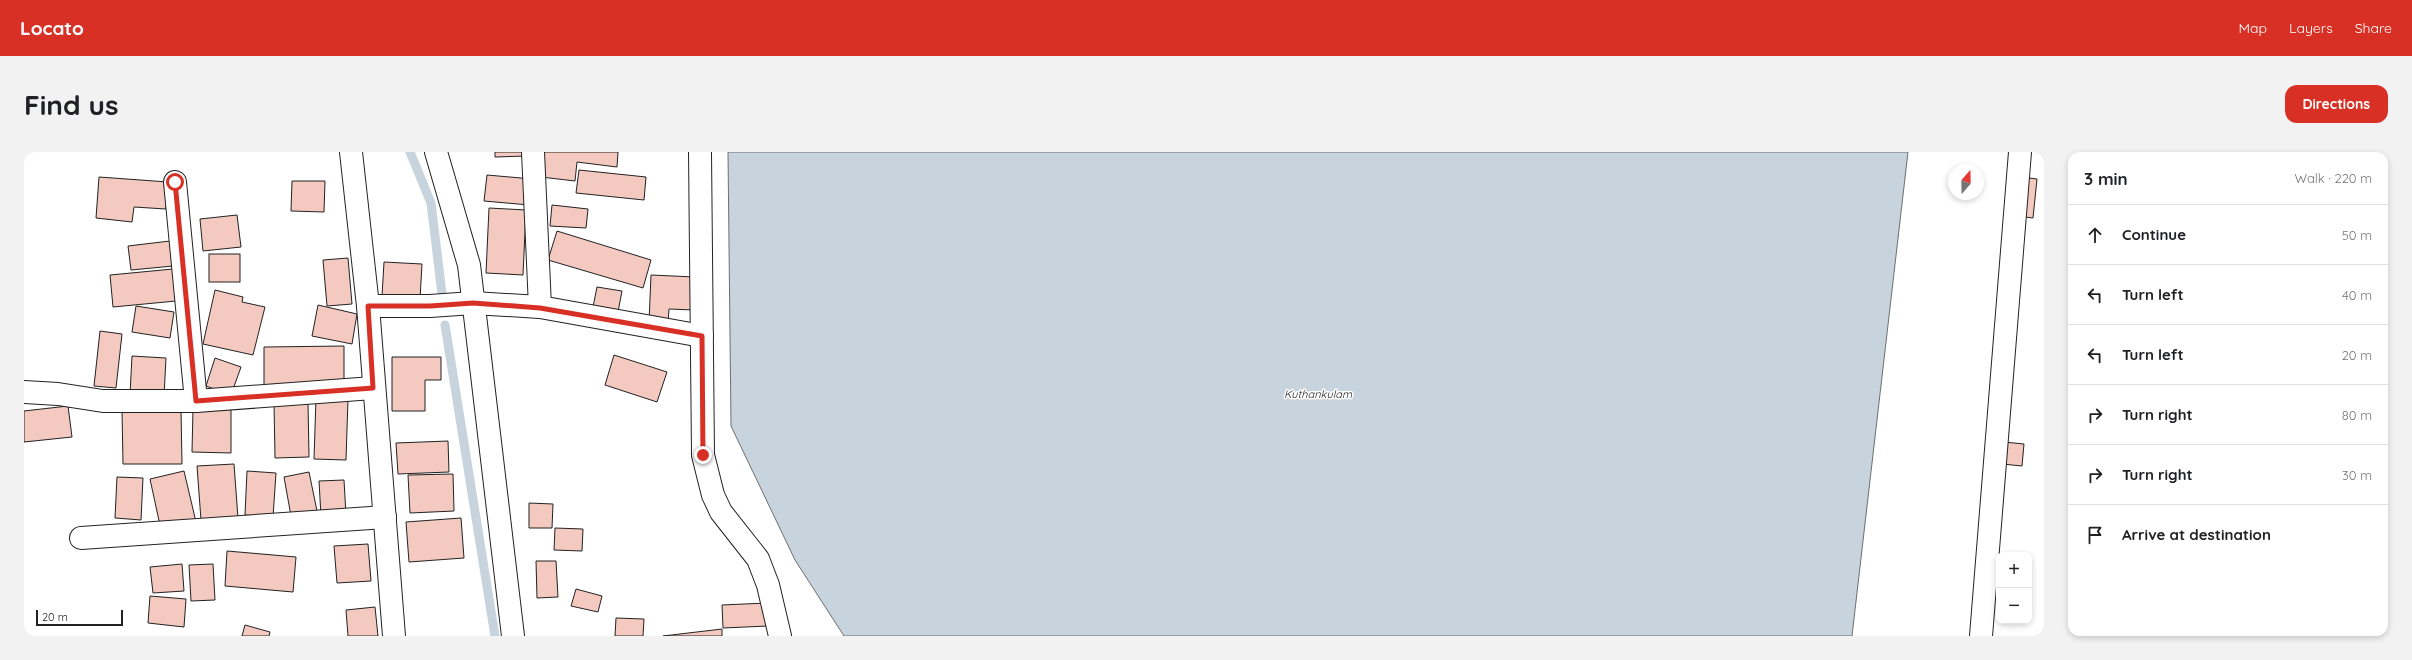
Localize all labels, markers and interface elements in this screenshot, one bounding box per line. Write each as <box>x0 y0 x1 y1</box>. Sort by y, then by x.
text: Locato <box>20 16 84 40</box>
text: Map <box>2238 19 2267 37</box>
text: Layers <box>2289 19 2333 37</box>
text: Share <box>2355 19 2392 37</box>
button: Directions <box>2285 85 2388 123</box>
text: Find us <box>24 87 118 122</box>
north arrow <box>1948 164 1984 200</box>
text: 3 min <box>2084 168 2128 189</box>
text: Walk · 220 m <box>2295 170 2372 186</box>
route start <box>166 173 184 191</box>
icon: ahead <box>2084 224 2106 246</box>
text: Continue <box>2122 225 2186 244</box>
text: 50 m <box>2342 227 2372 243</box>
icon: left <box>2084 284 2106 306</box>
text: Turn left <box>2122 285 2184 304</box>
text: 40 m <box>2342 287 2372 303</box>
icon: left <box>2084 344 2106 366</box>
text: Turn left <box>2122 345 2184 364</box>
text: 20 m <box>2342 347 2372 363</box>
water label: Kuthankulam <box>1284 387 1353 401</box>
icon: right <box>2084 404 2106 426</box>
text: Turn right <box>2122 405 2193 424</box>
text: 80 m <box>2342 407 2372 423</box>
route end <box>694 446 712 464</box>
icon: right <box>2084 464 2106 486</box>
text: Turn right <box>2122 465 2193 484</box>
text: 30 m <box>2342 467 2372 483</box>
icon: arrive <box>2084 524 2106 546</box>
text: Arrive at destination <box>2122 525 2271 544</box>
map controls <box>1996 552 2032 624</box>
button: + <box>1996 552 2032 588</box>
button: − <box>1996 588 2032 624</box>
scale bar <box>36 608 123 627</box>
text: 20 m <box>42 610 68 624</box>

